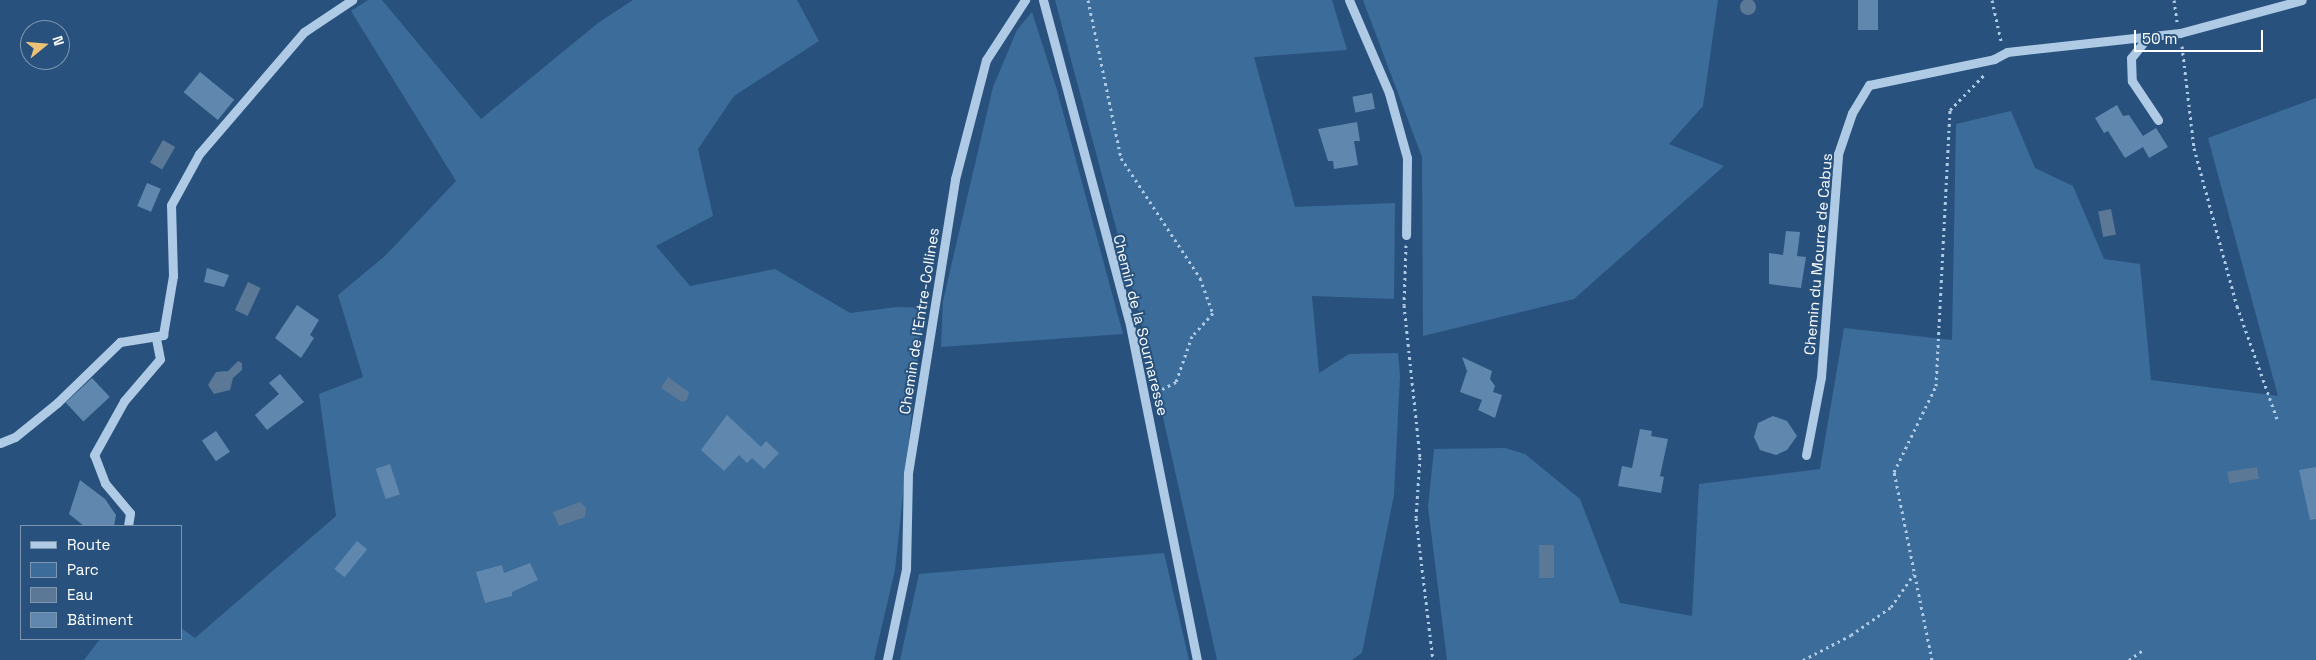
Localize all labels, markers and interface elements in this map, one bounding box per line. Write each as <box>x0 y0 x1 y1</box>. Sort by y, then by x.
north arrow <box>20 20 70 70</box>
scale bar <box>2136 20 2265 52</box>
text: 50 m <box>2142 29 2177 48</box>
text: N <box>48 34 68 48</box>
street label: Chemin du Mourre de Cabus <box>1800 152 1836 356</box>
street label: Chemin de l'Entre-Collines <box>895 227 943 415</box>
street label: Chemin de la Sournaresse <box>1110 233 1172 417</box>
legend <box>20 525 182 640</box>
text: Route <box>67 535 110 554</box>
text: Parc <box>67 560 99 579</box>
text: Eau <box>67 585 93 604</box>
text: Bâtiment <box>67 610 133 629</box>

